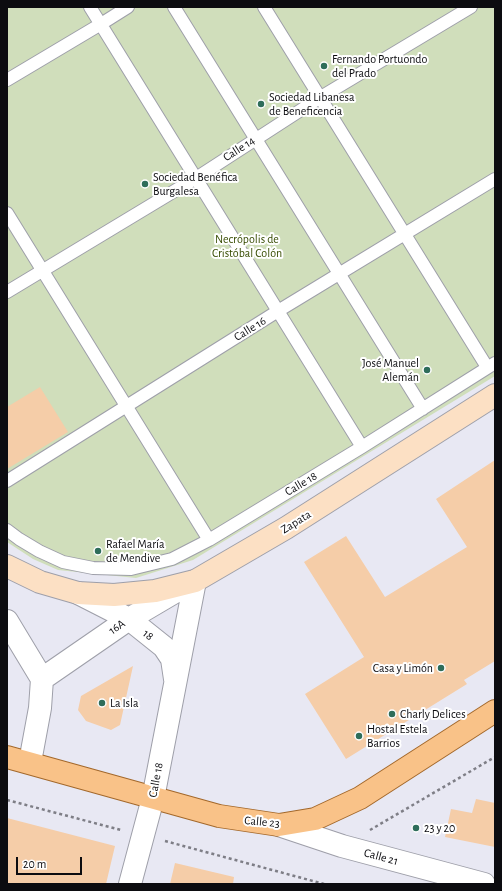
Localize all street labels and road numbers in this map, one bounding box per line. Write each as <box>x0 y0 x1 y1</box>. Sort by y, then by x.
street label: Calle 14 <box>220 133 258 165</box>
street label: Calle 16 <box>231 314 269 344</box>
street label: Calle 18 <box>282 469 320 499</box>
street label: Zapata <box>278 507 314 537</box>
street label: 16A <box>106 616 128 638</box>
street label: 18 <box>140 626 156 644</box>
street label: Calle 18 <box>146 761 166 799</box>
street label: Calle 23 <box>244 813 280 831</box>
street label: Calle 21 <box>362 846 400 868</box>

